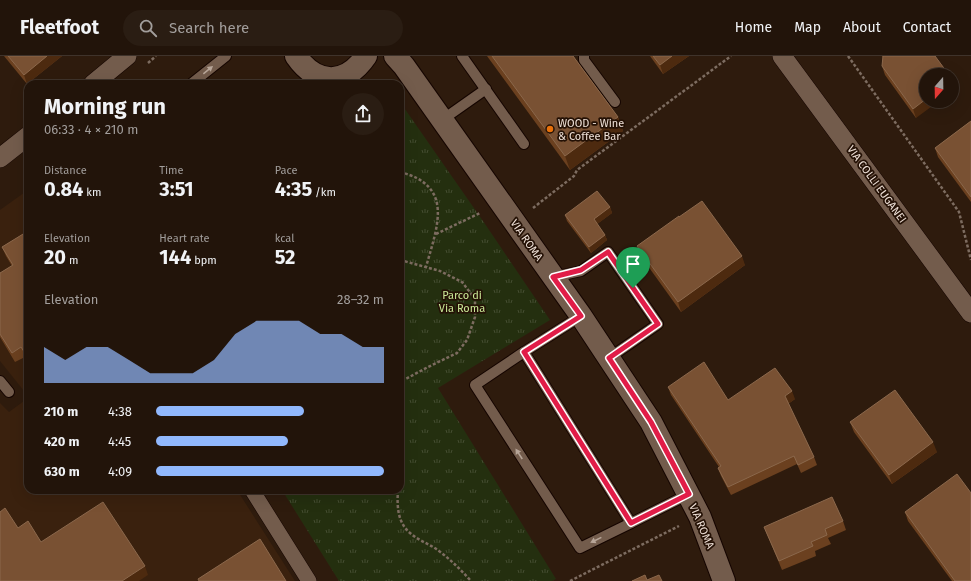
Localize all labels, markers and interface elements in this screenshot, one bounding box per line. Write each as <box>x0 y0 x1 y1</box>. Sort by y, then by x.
search box <box>123 10 403 46</box>
text: Fleetfoot <box>20 16 99 39</box>
icon: search <box>137 17 159 39</box>
text: Search here <box>169 19 249 37</box>
text: Home <box>735 19 772 36</box>
text: Map <box>794 19 821 36</box>
text: About <box>843 19 881 36</box>
text: Contact <box>903 19 951 36</box>
one-way arrow <box>203 66 214 74</box>
north arrow <box>919 68 959 108</box>
map controls <box>919 68 959 108</box>
text: Morning run <box>44 93 166 120</box>
button: share <box>342 93 384 135</box>
place label: WOOD - Wine & Coffee Bar <box>558 117 624 143</box>
text: 06:33 · 4 × 210 m <box>44 122 138 137</box>
marker: WOOD - Wine & Coffee Bar <box>545 124 555 134</box>
street label: VIA COLLI EUGANEI <box>844 143 909 225</box>
text: Distance <box>44 164 87 177</box>
text: Time <box>159 164 184 177</box>
text: Pace <box>275 164 297 177</box>
text: 0.84 <box>44 177 83 201</box>
text: 3:51 <box>159 177 194 201</box>
text: 4:35 <box>275 177 312 201</box>
text: km <box>83 186 101 199</box>
text: /km <box>312 186 336 199</box>
street label: VIA ROMA <box>508 217 546 264</box>
text: Elevation <box>44 232 90 245</box>
text: Heart rate <box>159 232 209 245</box>
text: kcal <box>275 232 294 245</box>
text: 20 <box>44 245 66 269</box>
text: 144 <box>159 245 191 269</box>
text: 52 <box>275 245 295 269</box>
pin <box>616 247 650 288</box>
icon: arrive <box>622 253 644 275</box>
text: m <box>66 254 78 267</box>
text: bpm <box>191 254 217 267</box>
park label: Parco di Via Roma <box>439 289 485 315</box>
text: Elevation <box>44 292 98 307</box>
text: 28–32 m <box>337 292 384 307</box>
text: 210 m <box>44 404 78 419</box>
text: 4:38 <box>108 404 132 419</box>
text: 420 m <box>44 434 79 449</box>
text: 4:45 <box>108 434 131 449</box>
one-way arrow <box>515 448 523 459</box>
text: 630 m <box>44 464 80 479</box>
text: 4:09 <box>108 464 132 479</box>
street label: VIA ROMA <box>686 502 717 551</box>
one-way arrow <box>590 537 601 543</box>

